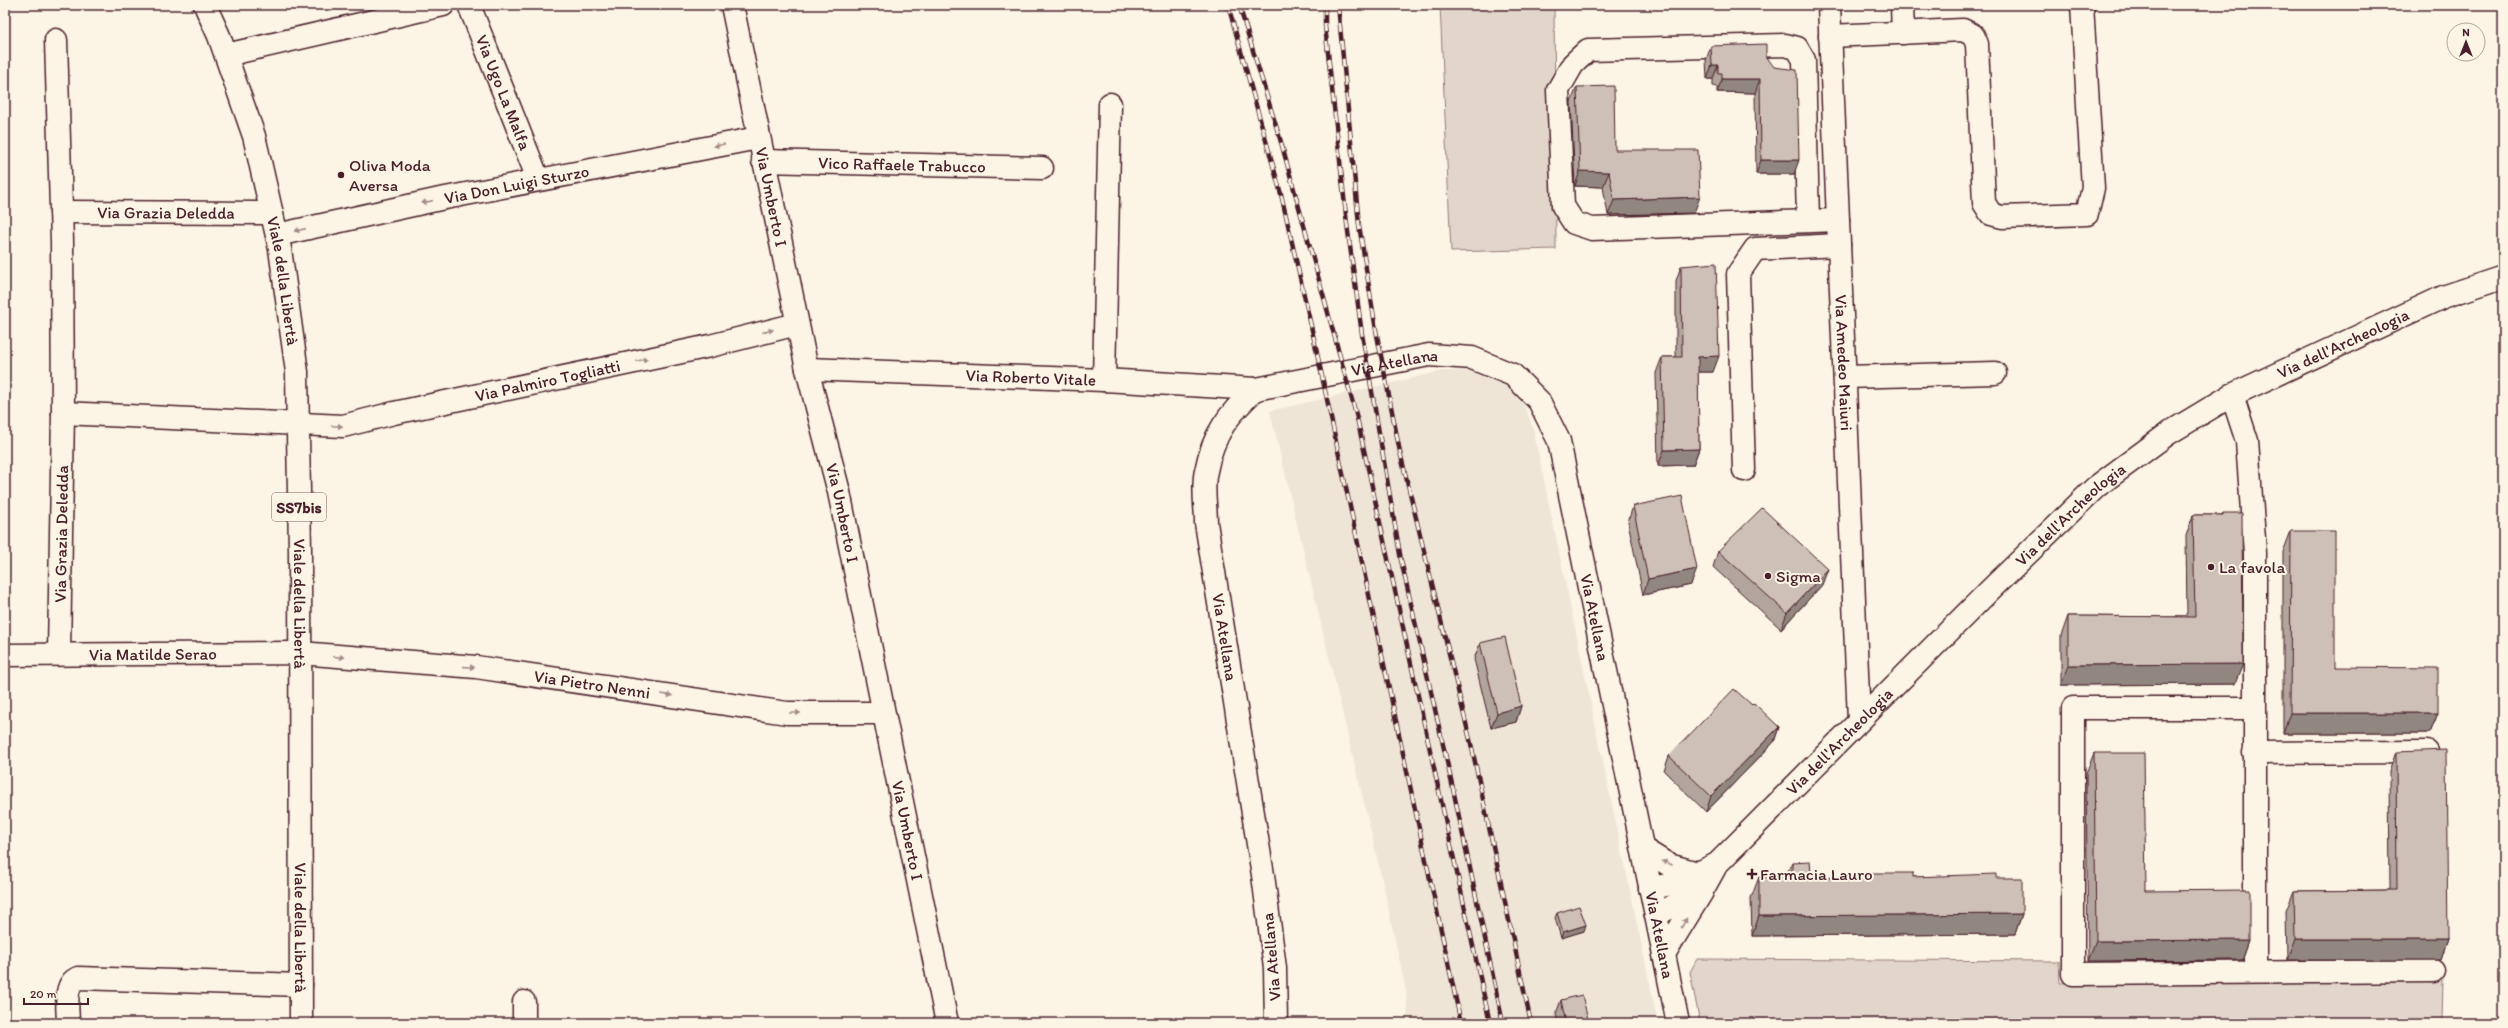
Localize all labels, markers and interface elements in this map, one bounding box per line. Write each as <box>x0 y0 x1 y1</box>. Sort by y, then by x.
north arrow <box>2446 22 2486 62</box>
text: N <box>2462 26 2470 39</box>
street label: Via Ugo La Malfa <box>472 32 536 153</box>
one-way arrow <box>713 142 726 148</box>
street label: Via Umberto I <box>752 145 792 249</box>
street label: Vico Raffaele Trabucco <box>818 152 986 177</box>
place label: Oliva Moda Aversa <box>349 155 431 195</box>
street label: Via Don Luigi Sturzo <box>443 161 591 208</box>
marker: Oliva Moda Aversa <box>336 170 346 180</box>
one-way arrow <box>421 199 433 205</box>
street label: Via Grazia Deledda <box>97 202 235 223</box>
street label: Viale della Libertà <box>263 214 303 347</box>
one-way arrow <box>294 227 306 233</box>
street label: Via Amedeo Maiuri <box>1831 294 1857 431</box>
street label: Via dell'Archeologia <box>2274 304 2412 383</box>
one-way arrow <box>762 328 774 334</box>
street label: Via Atellana <box>1349 345 1439 380</box>
street label: Via Palmiro Togliatti <box>473 355 622 406</box>
one-way arrow <box>635 357 648 363</box>
street label: Via Roberto Vitale <box>965 365 1096 390</box>
one-way arrow <box>331 422 343 429</box>
street label: Via dell'Archeologia <box>2011 459 2129 570</box>
street label: Via Umberto I <box>822 461 863 564</box>
street label: Via Grazia Deledda <box>50 465 72 603</box>
road number: SS7bis <box>272 493 326 521</box>
street label: Viale della Libertà <box>290 538 310 669</box>
place label: La favola <box>2219 557 2285 577</box>
marker: La favola <box>2206 562 2216 572</box>
place label: Sigma <box>1776 566 1821 586</box>
marker: Sigma <box>1763 571 1773 581</box>
street label: Via Atellana <box>1576 572 1614 663</box>
street label: Via Atellana <box>1208 592 1242 682</box>
street label: Via Matilde Serao <box>89 644 217 664</box>
one-way arrow <box>333 653 345 660</box>
one-way arrow <box>463 663 475 670</box>
street label: Via Pietro Nenni <box>533 666 652 703</box>
street label: Via dell'Archeologia <box>1782 684 1897 799</box>
one-way arrow <box>661 692 673 698</box>
one-way arrow <box>789 710 802 716</box>
street label: Via Umberto I <box>888 779 928 882</box>
one-way arrow <box>1661 860 1673 866</box>
street label: Viale della Libertà <box>291 863 311 993</box>
place label: Farmacia Lauro <box>1760 864 1873 884</box>
marker: Farmacia Lauro <box>1747 869 1757 879</box>
street label: Via Atellana <box>1641 889 1679 980</box>
street label: Via Atellana <box>1257 912 1285 1002</box>
one-way arrow <box>1680 917 1687 929</box>
scale bar <box>24 980 88 1006</box>
text: 20 m <box>30 987 57 1001</box>

